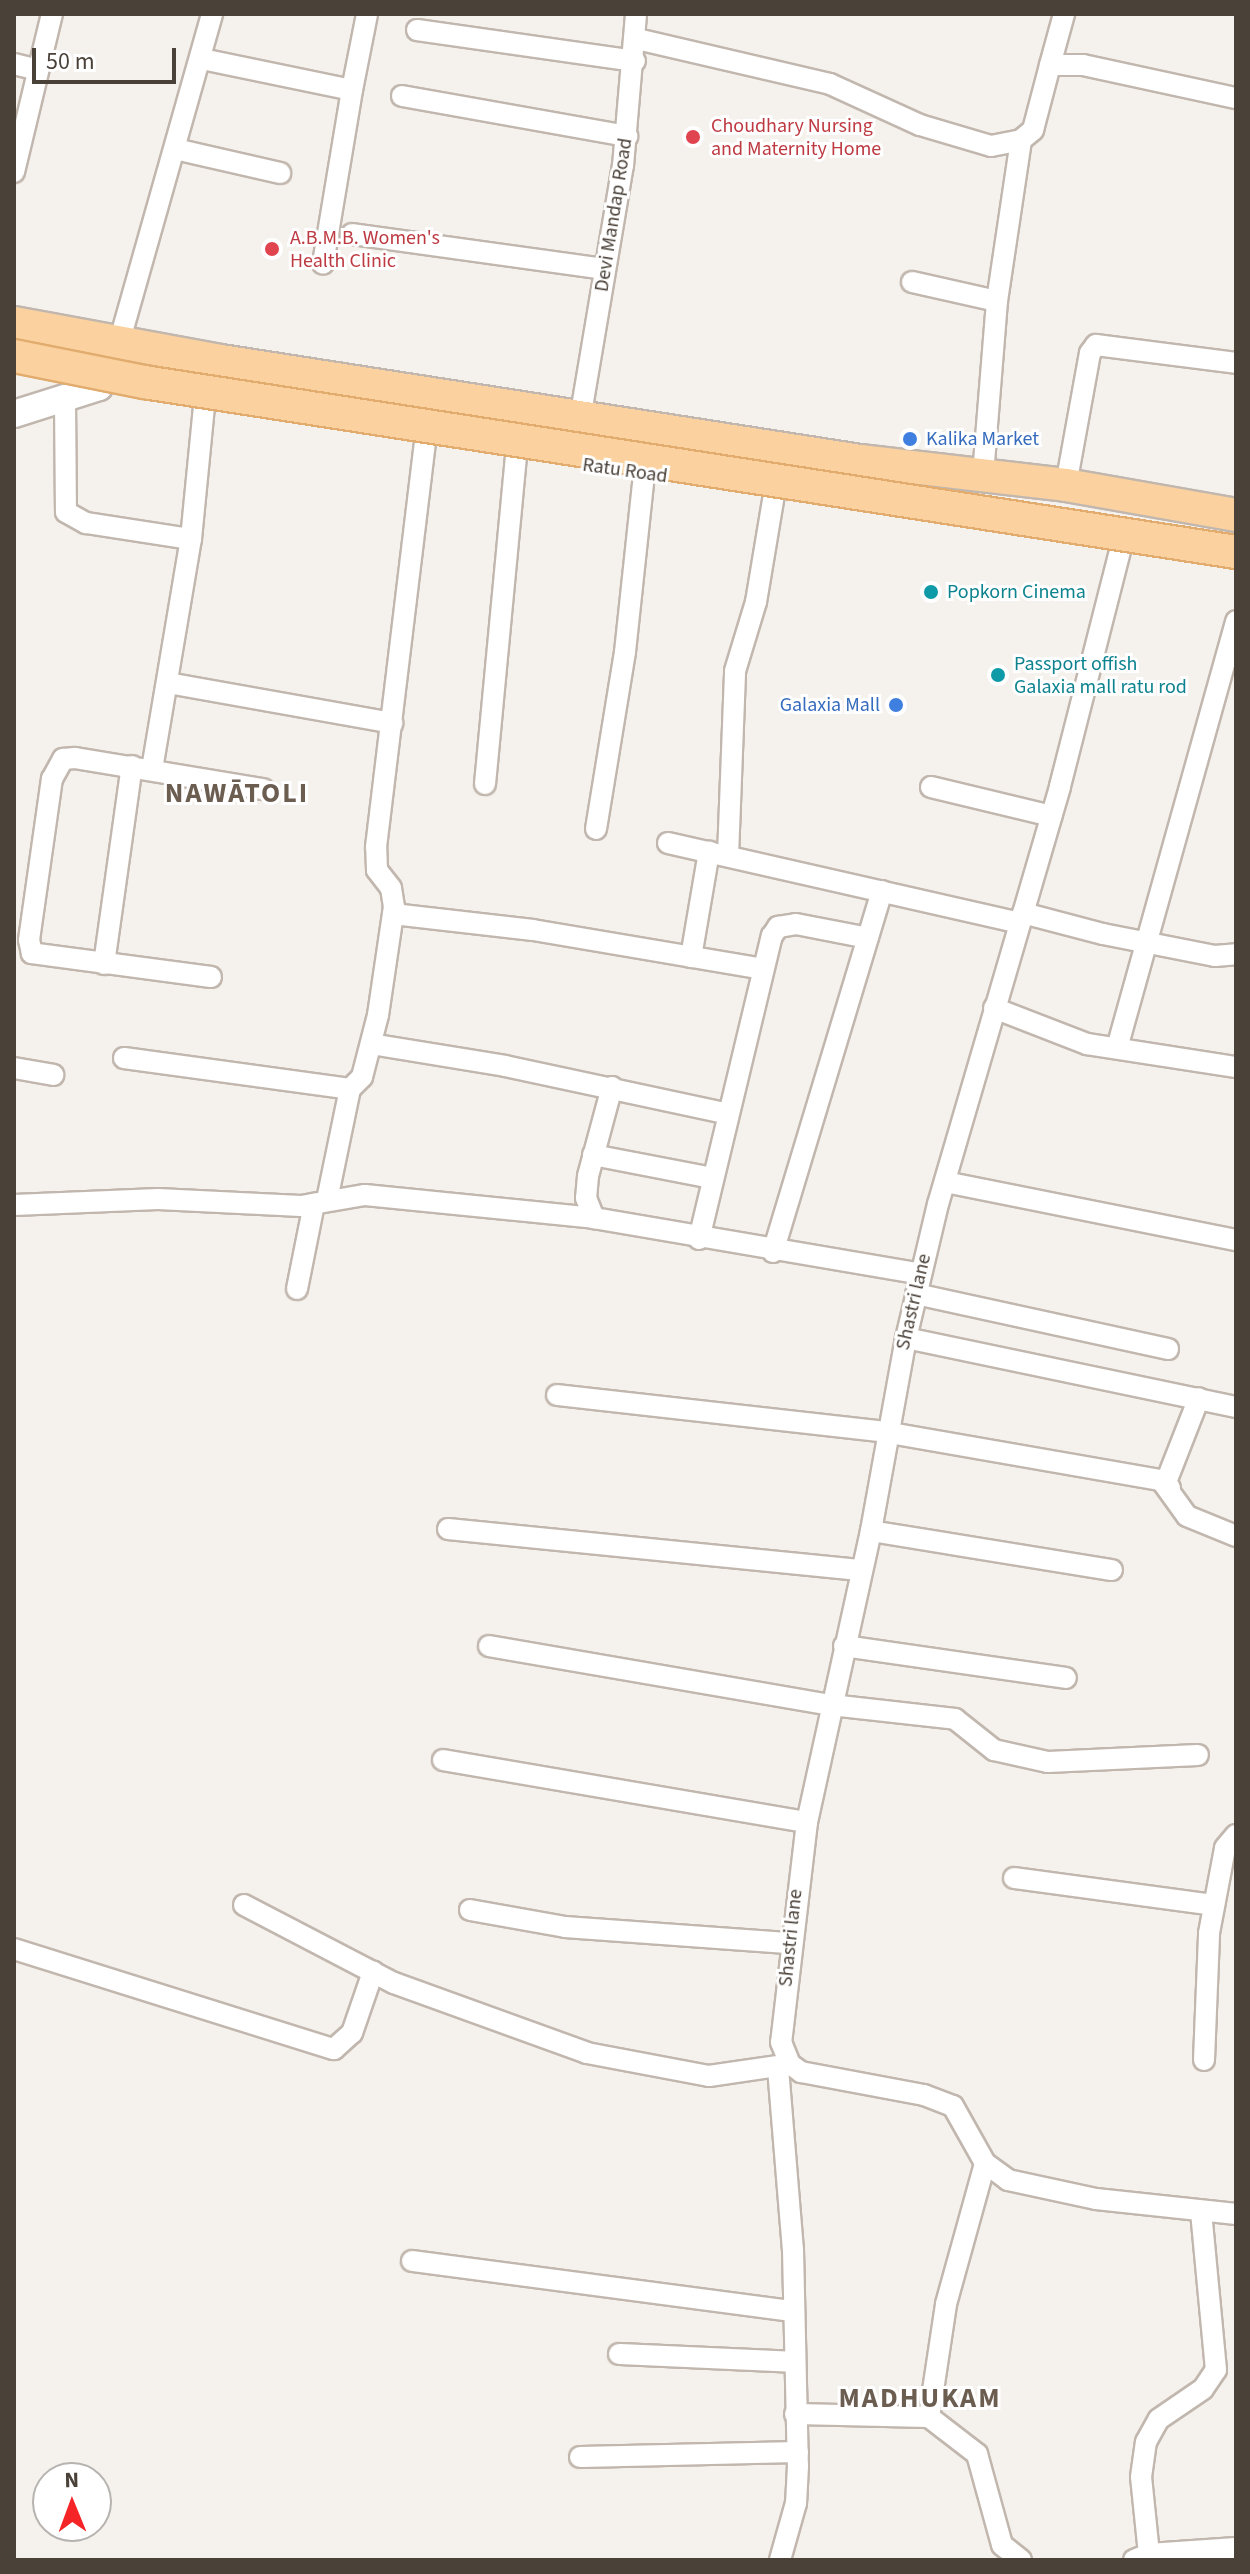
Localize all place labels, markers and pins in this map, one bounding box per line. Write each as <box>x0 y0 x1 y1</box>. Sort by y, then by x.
place label: Choudhary Nursing and Maternity Home <box>711 114 881 161</box>
marker: Choudhary Nursing and Maternity Home <box>682 126 704 148</box>
place label: A.B.M.B. Women's Health Clinic <box>290 226 440 273</box>
marker: A.B.M.B. Women's Health Clinic <box>261 238 283 260</box>
place label: Kalika Market <box>926 427 1039 451</box>
marker: Kalika Market <box>901 430 919 448</box>
place label: Popkorn Cinema <box>947 580 1086 604</box>
marker: Popkorn Cinema <box>922 583 940 601</box>
place label: Passport offish Galaxia mall ratu rod <box>1014 652 1187 699</box>
marker: Passport offish Galaxia mall ratu rod <box>989 666 1007 684</box>
place label: Galaxia Mall <box>780 693 880 717</box>
marker: Galaxia Mall <box>887 696 905 714</box>

